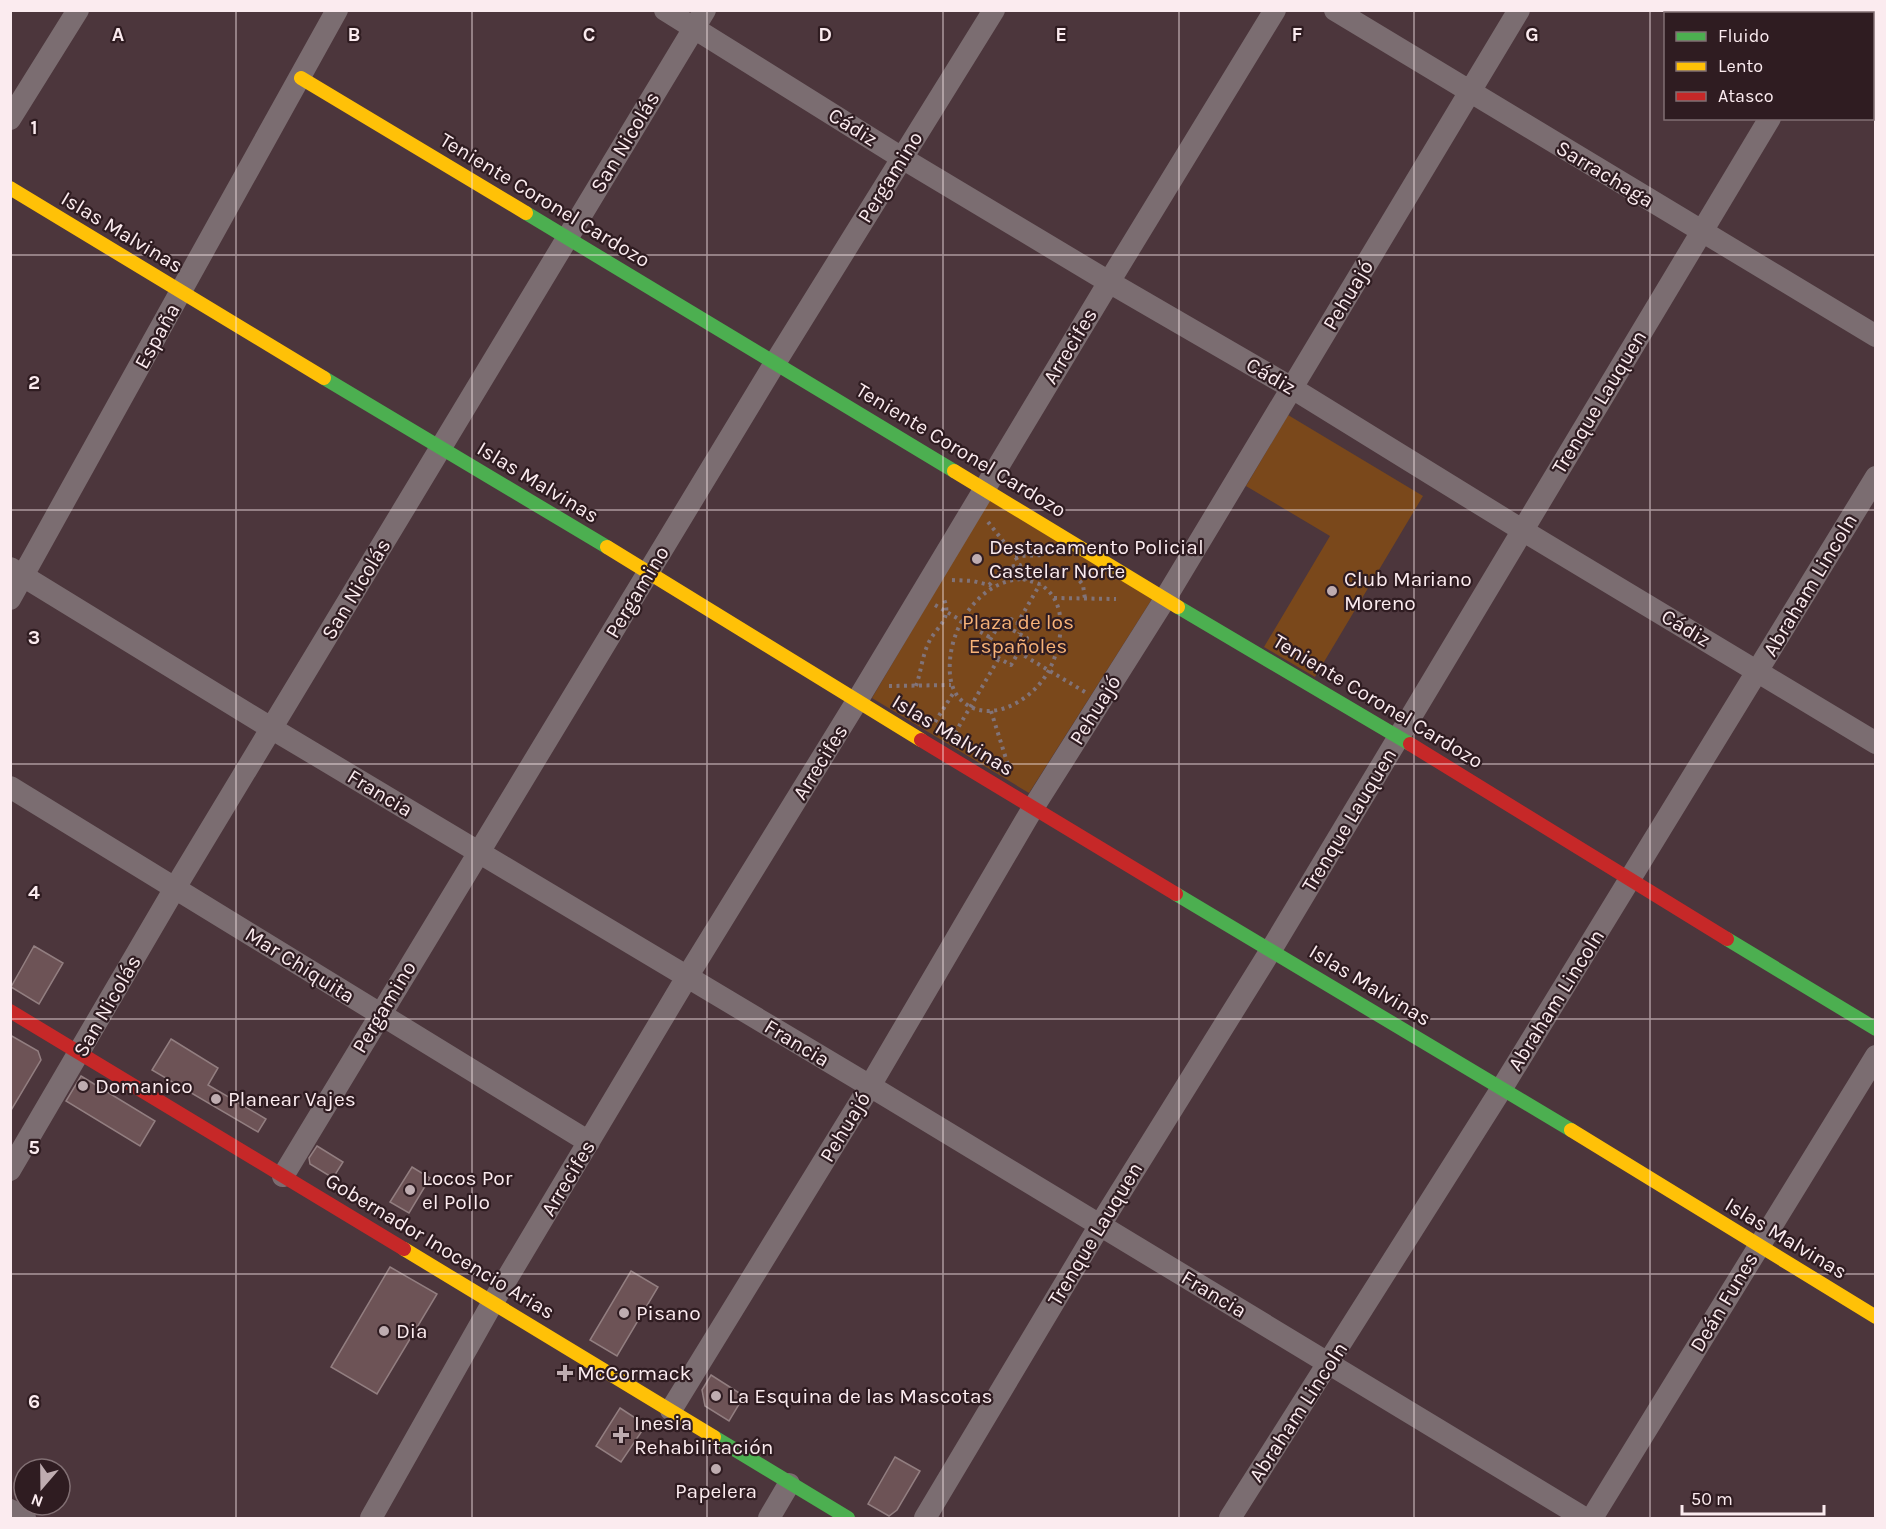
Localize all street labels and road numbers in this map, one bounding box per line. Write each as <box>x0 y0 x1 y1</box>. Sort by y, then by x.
street label: San Nicolás <box>586 87 664 197</box>
street label: Cádiz <box>824 103 882 151</box>
street label: Pergamino <box>852 127 928 227</box>
street label: Teniente Coronel Cardozo <box>436 128 654 272</box>
street label: Sarrachaga <box>1552 136 1658 212</box>
street label: Islas Malvinas <box>57 186 187 278</box>
street label: Pehuajó <box>1318 256 1378 334</box>
street label: España <box>129 299 185 373</box>
street label: Arrecifes <box>1038 304 1102 388</box>
street label: Trenque Lauquen <box>1547 326 1651 478</box>
street label: Cádiz <box>1242 352 1300 400</box>
street label: Teniente Coronel Cardozo <box>852 378 1070 522</box>
street label: Islas Malvinas <box>473 436 603 528</box>
street label: Abraham Lincoln <box>1758 509 1862 661</box>
street label: San Nicolás <box>317 534 395 644</box>
street label: Pergamino <box>600 542 674 642</box>
street label: Cádiz <box>1657 604 1715 652</box>
street label: Teniente Coronel Cardozo <box>1269 629 1487 773</box>
street label: Pehuajó <box>1064 671 1126 749</box>
street label: Islas Malvinas <box>888 689 1018 781</box>
street label: Arrecifes <box>788 720 852 804</box>
street label: Trenque Lauquen <box>1297 744 1401 896</box>
street label: Francia <box>343 764 417 822</box>
street label: Mar Chiquita <box>241 922 359 1008</box>
street label: Abraham Lincoln <box>1503 925 1609 1075</box>
street label: Islas Malvinas <box>1305 939 1435 1031</box>
street label: San Nicolás <box>68 951 146 1061</box>
street label: Pergamino <box>347 957 421 1057</box>
street label: Francia <box>760 1014 834 1072</box>
street label: Pehuajó <box>815 1088 875 1166</box>
street label: Arrecifes <box>536 1136 600 1220</box>
street label: Trenque Lauquen <box>1043 1158 1147 1310</box>
street label: Gobernador Inocencio Arias <box>321 1168 559 1324</box>
street label: Islas Malvinas <box>1721 1192 1851 1284</box>
street label: Deán Funes <box>1685 1248 1763 1356</box>
street label: Francia <box>1177 1265 1251 1323</box>
street label: Abraham Lincoln <box>1244 1337 1352 1487</box>

